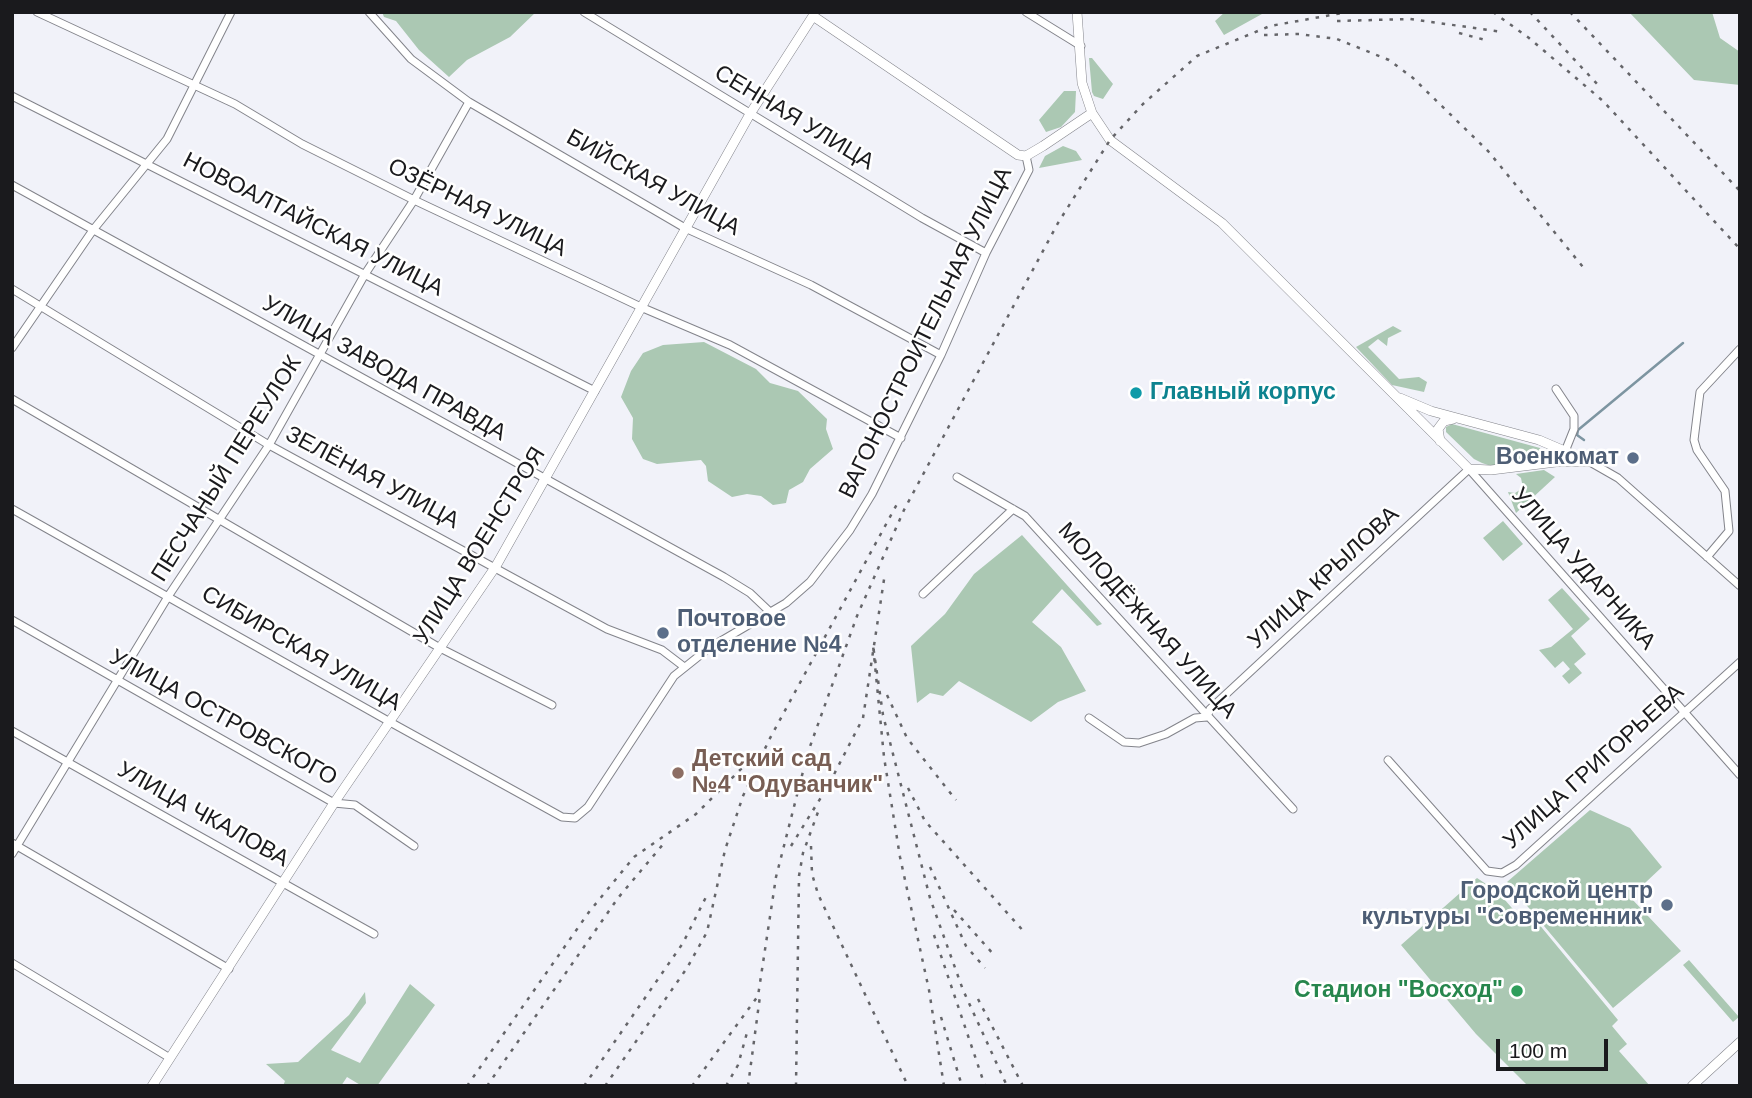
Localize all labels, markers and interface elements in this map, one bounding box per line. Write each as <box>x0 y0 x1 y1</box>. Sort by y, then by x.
street label: СЕННАЯ УЛИЦА <box>709 59 879 177</box>
street label: БИЙСКАЯ УЛИЦА <box>561 124 745 242</box>
street label: НОВОАЛТАЙСКАЯ УЛИЦА <box>178 147 448 303</box>
street label: ОЗЁРНАЯ УЛИЦА <box>383 153 571 263</box>
street label: ВАГОНОСТРОИТЕЛЬНАЯ УЛИЦА <box>834 163 1018 503</box>
street label: УЛИЦА ЗАВОДА ПРАВДА <box>257 290 511 448</box>
street label: ПЕСЧАНЫЙ ПЕРЕУЛОК <box>146 351 308 587</box>
place label: Главный корпус <box>1150 379 1336 407</box>
marker: Главный корпус <box>1128 385 1144 401</box>
street label: ЗЕЛЁНАЯ УЛИЦА <box>281 421 463 535</box>
street label: УЛИЦА ВОЕНСТРОЯ <box>408 442 552 650</box>
place label: Военкомат <box>1496 444 1619 472</box>
marker: Военкомат <box>1625 450 1641 466</box>
street label: УЛИЦА УДАРНИКА <box>1505 482 1661 656</box>
street label: УЛИЦА КРЫЛОВА <box>1243 501 1405 655</box>
street label: МОЛОДЁЖНАЯ УЛИЦА <box>1052 517 1242 725</box>
street label: СИБИРСКАЯ УЛИЦА <box>196 581 406 717</box>
place label: Почтовое отделение №4 <box>677 606 842 660</box>
marker: Почтовое отделение №4 <box>655 625 671 641</box>
street label: УЛИЦА ОСТРОВСКОГО <box>104 644 342 792</box>
street label: УЛИЦА ГРИГОРЬЕВА <box>1498 679 1690 855</box>
place label: Детский сад №4 "Одуванчик" <box>692 746 883 800</box>
street label: УЛИЦА ЧКАЛОВА <box>112 756 294 874</box>
marker: Детский сад №4 "Одуванчик" <box>670 765 686 781</box>
place label: Городской центр культуры "Современник" <box>1361 878 1653 932</box>
marker: Городской центр культуры "Современник" <box>1659 897 1675 913</box>
place label: Стадион "Восход" <box>1294 977 1503 1005</box>
marker: Стадион "Восход" <box>1509 983 1525 999</box>
scale bar <box>1500 1024 1612 1068</box>
text: 100 m <box>1509 1039 1567 1062</box>

